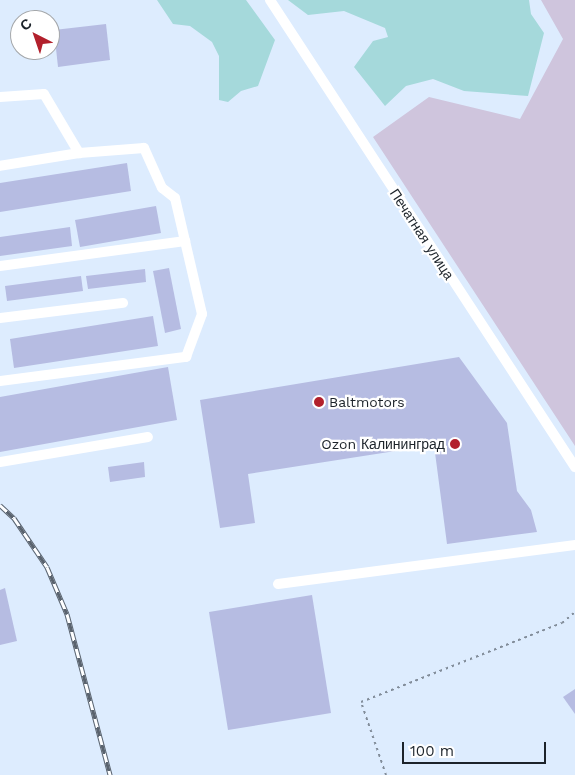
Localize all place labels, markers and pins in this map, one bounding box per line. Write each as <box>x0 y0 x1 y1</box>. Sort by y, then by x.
place label: Baltmotors <box>329 394 405 410</box>
marker: Baltmotors <box>313 396 325 408</box>
place label: Ozon Калининград <box>321 436 445 452</box>
marker: Ozon Калининград <box>449 438 461 450</box>

